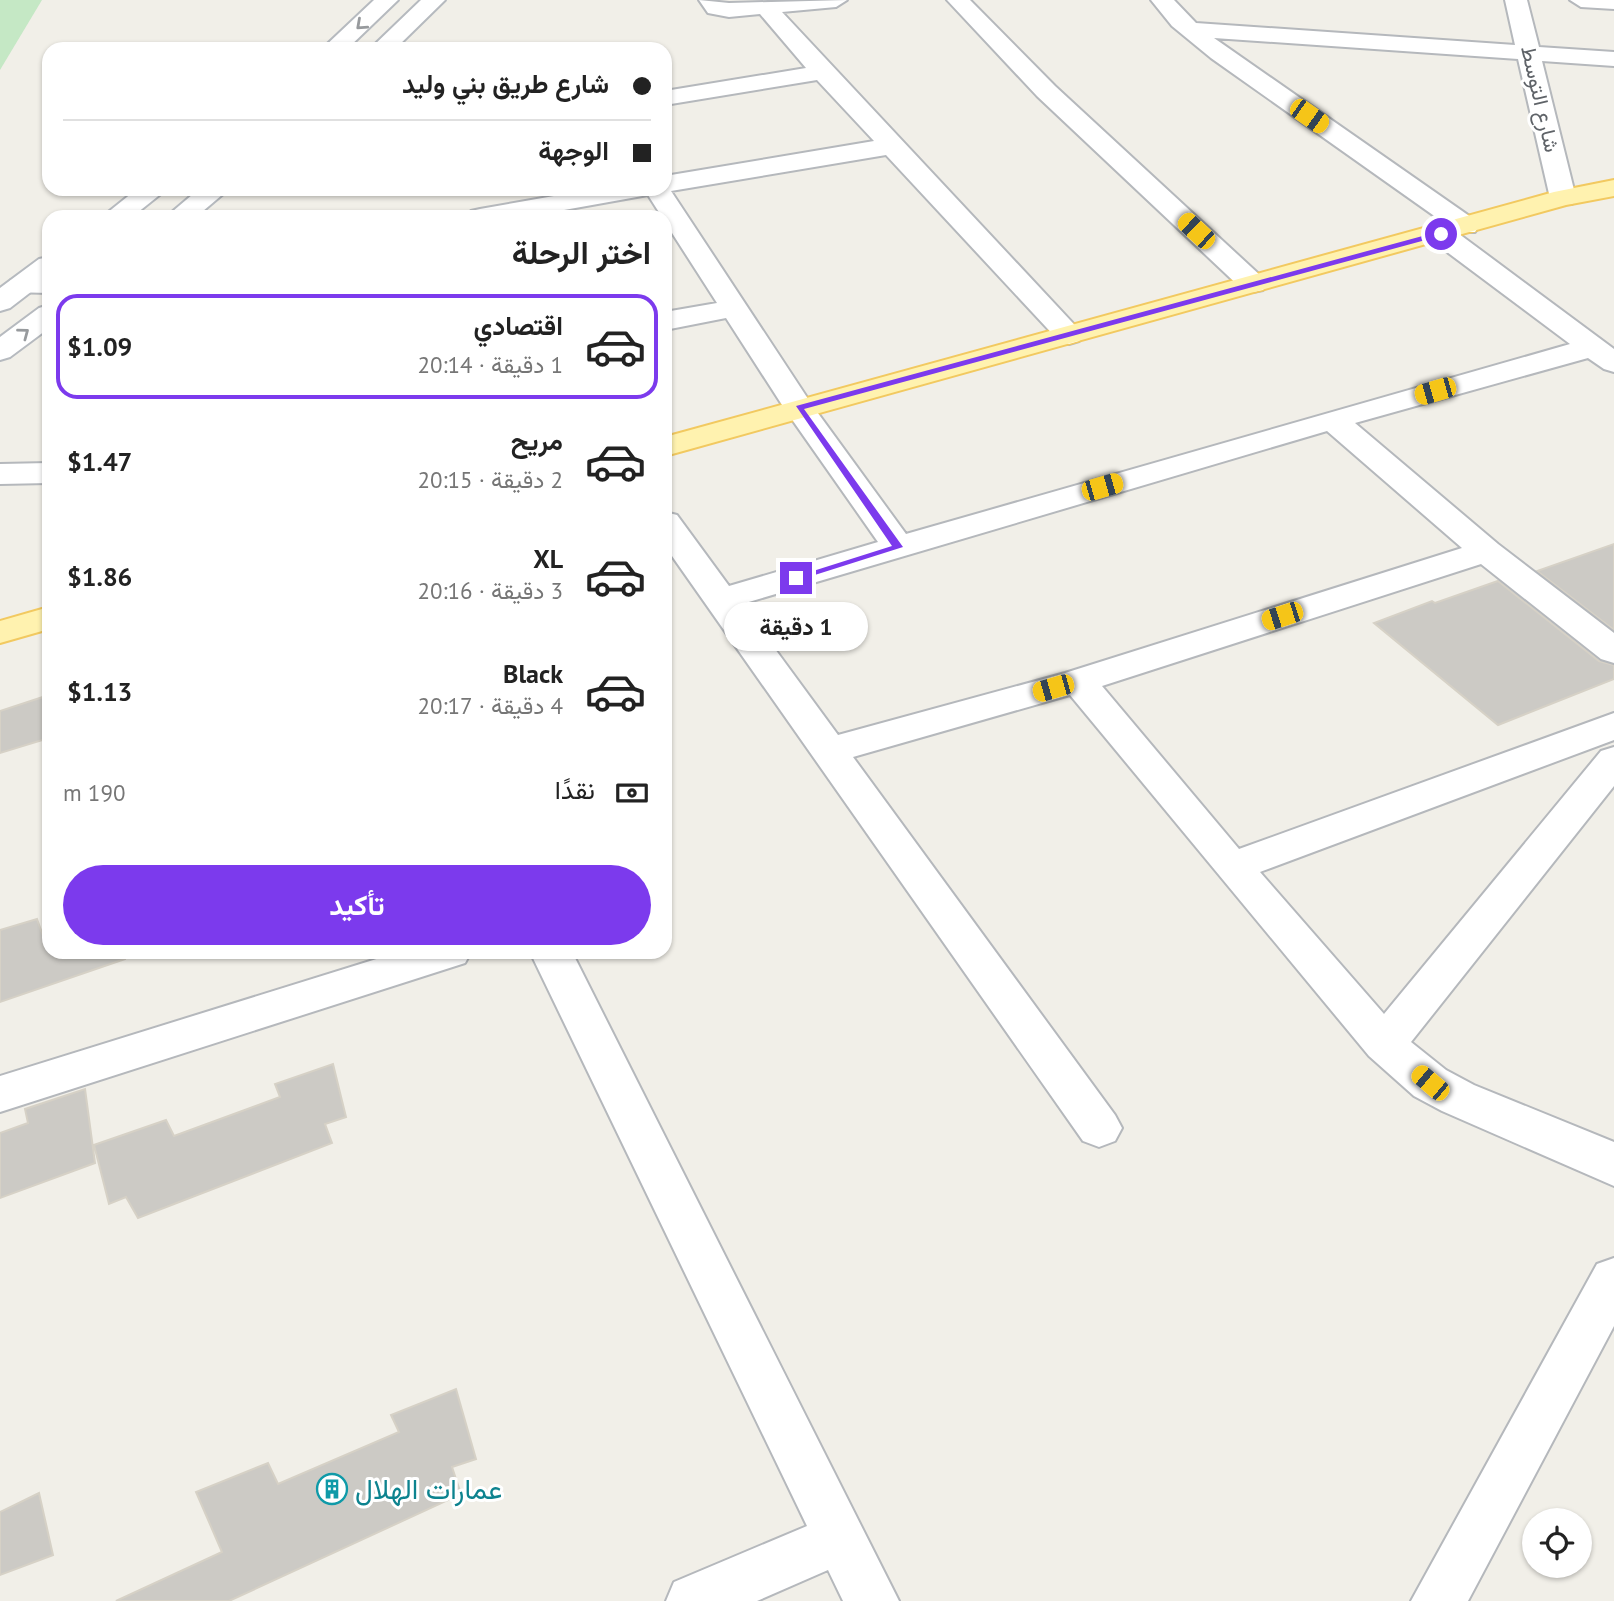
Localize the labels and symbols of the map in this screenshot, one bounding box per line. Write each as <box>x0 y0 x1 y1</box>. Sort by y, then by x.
one-way arrow <box>356 17 369 29</box>
street label: شارع التوسط <box>1514 43 1566 155</box>
car <box>1286 95 1333 137</box>
car <box>1174 209 1219 253</box>
route start <box>1425 218 1457 250</box>
one-way arrow <box>17 328 29 341</box>
car <box>1412 375 1459 407</box>
car <box>1079 471 1126 503</box>
route end <box>780 562 812 594</box>
car <box>1259 600 1306 632</box>
callout: 1 دقيقة <box>724 602 868 652</box>
car <box>1030 672 1077 704</box>
car <box>1408 1061 1453 1105</box>
place label: عمارات الهلال <box>355 1470 502 1507</box>
building icon: عمارات الهلال <box>315 1472 349 1506</box>

